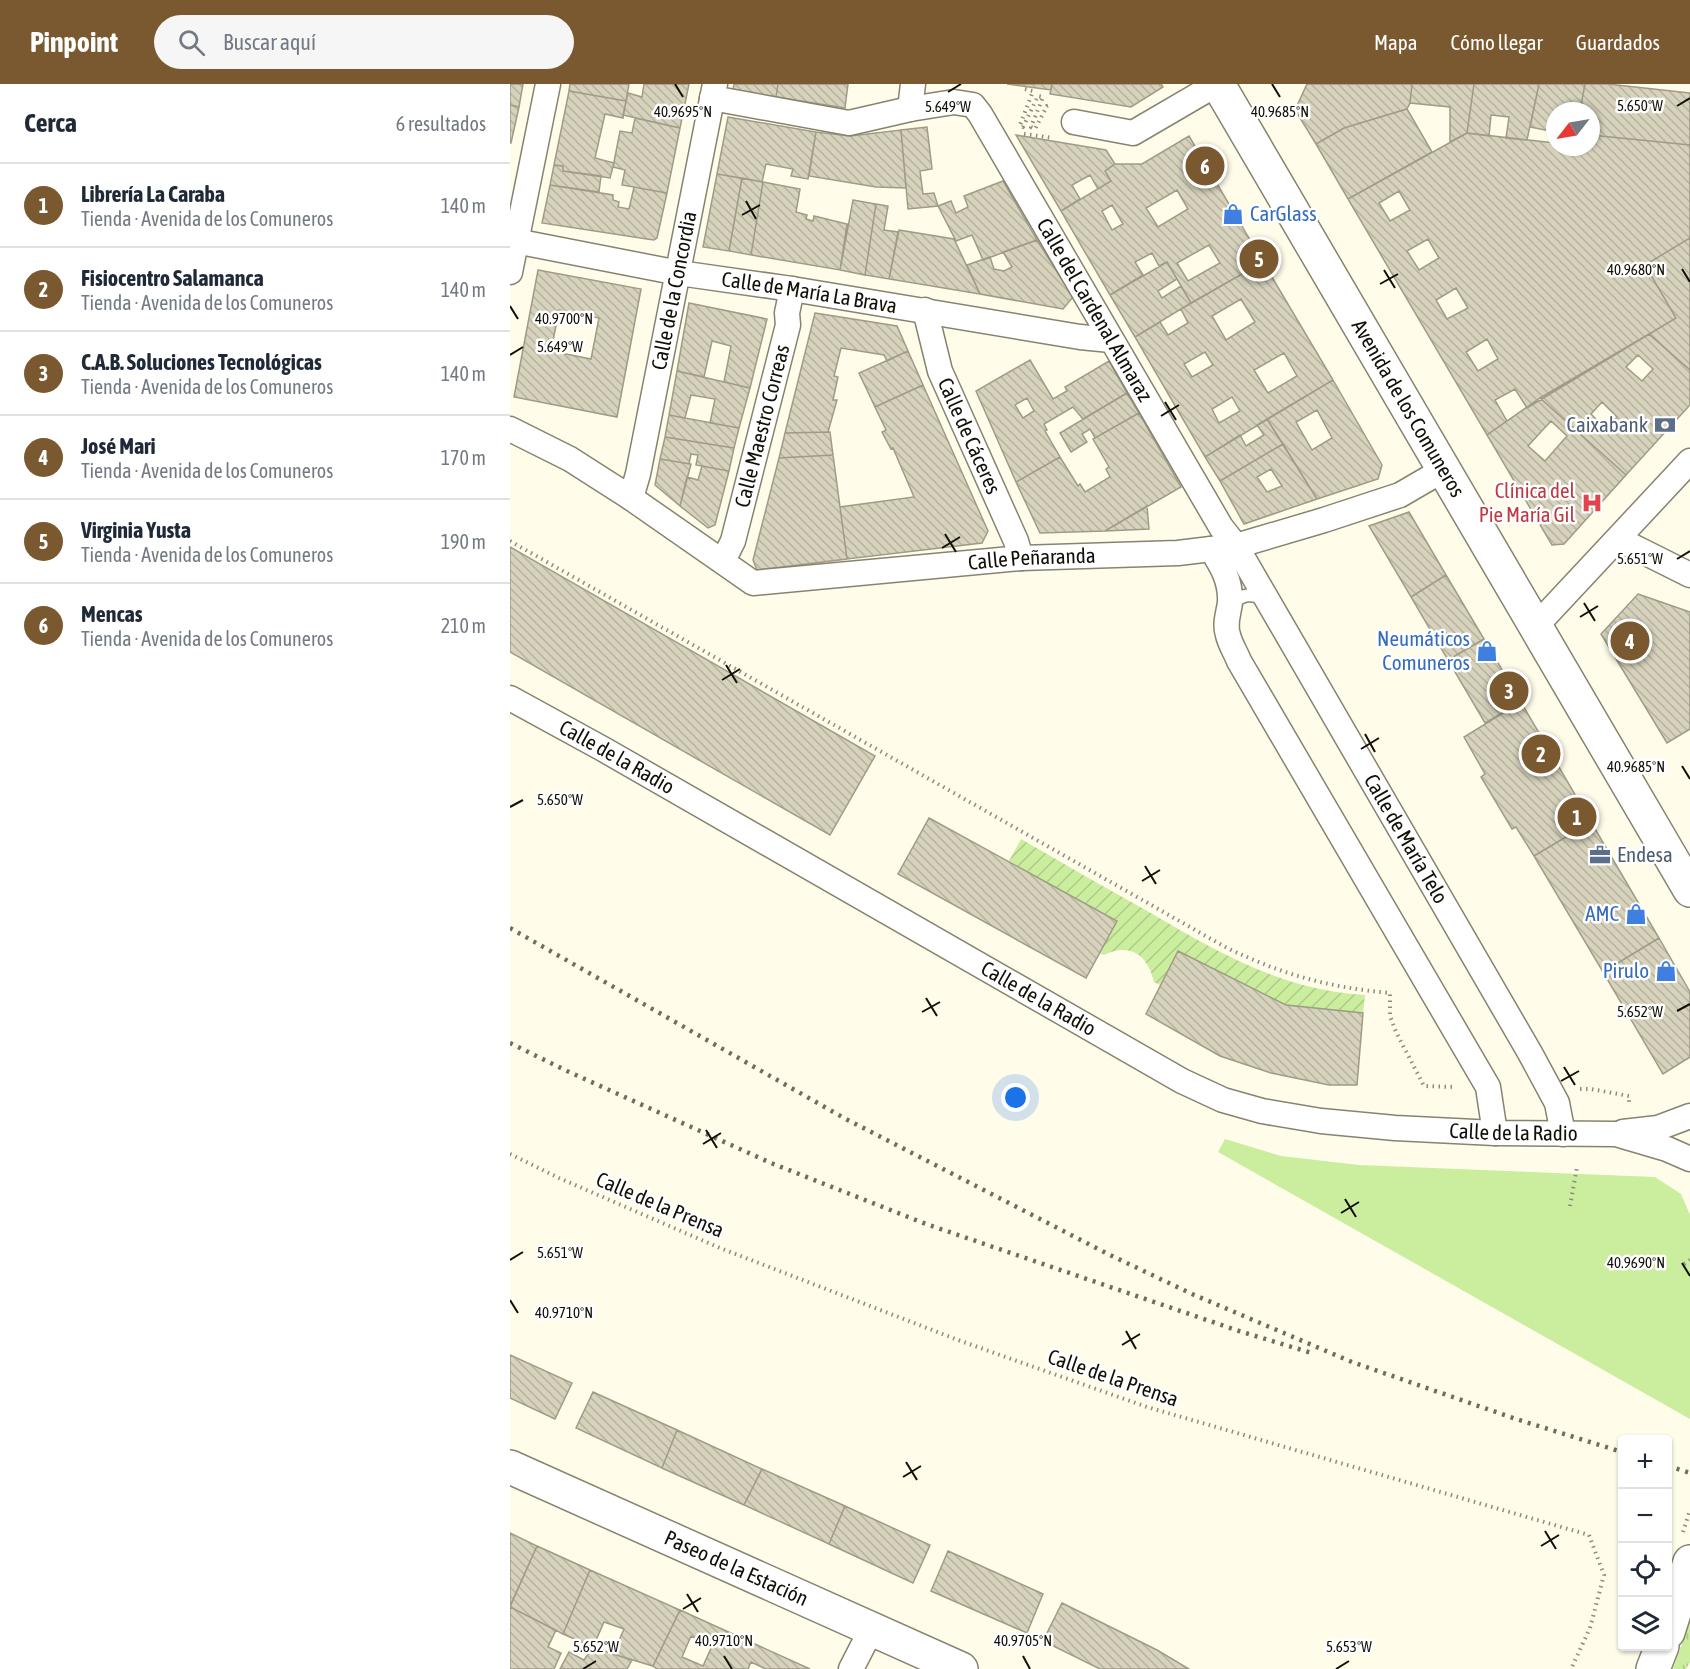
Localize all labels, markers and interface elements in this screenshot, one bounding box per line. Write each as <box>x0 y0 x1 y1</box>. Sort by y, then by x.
search box <box>154 15 574 69</box>
text: Pinpoint <box>30 26 118 58</box>
icon: search <box>175 26 208 59</box>
text: Buscar aquí <box>223 29 316 55</box>
text: Mapa <box>1374 30 1418 54</box>
text: Cómo llegar <box>1451 30 1543 54</box>
text: Guardados <box>1576 30 1660 54</box>
text: 5.650°W <box>1617 97 1663 114</box>
text: 5.649°W <box>925 98 971 115</box>
north arrow <box>1546 102 1600 156</box>
text: 40.9695°N <box>654 103 712 120</box>
text: 40.9685°N <box>1251 103 1309 120</box>
text: Cerca <box>24 108 77 138</box>
text: 6 resultados <box>396 112 486 135</box>
pin: 6 <box>1186 144 1224 188</box>
text: Librería La Caraba <box>81 181 225 207</box>
text: 1 <box>39 194 48 217</box>
text: 140 m <box>441 194 486 217</box>
place label: CarGlass <box>1250 201 1317 225</box>
shop icon: CarGlass <box>1221 202 1245 226</box>
text: Tienda · Avenida de los Comuneros <box>81 207 333 230</box>
street label: Calle de la Concordia <box>646 209 701 372</box>
street label: Calle del Cardenal Almaraz <box>1033 214 1158 406</box>
pin: 5 <box>1240 236 1278 282</box>
text: 40.9680°N <box>1607 261 1665 278</box>
text: Fisiocentro Salamanca <box>81 265 264 291</box>
street label: Calle de María La Brava <box>720 266 899 317</box>
text: 2 <box>39 278 48 301</box>
text: 140 m <box>441 278 486 301</box>
text: Tienda · Avenida de los Comuneros <box>81 291 333 314</box>
text: 40.9700°N <box>535 310 593 327</box>
street label: Avenida de los Comuneros <box>1348 315 1470 501</box>
text: 5.649°W <box>537 338 583 355</box>
street label: Calle Maestro Correas <box>729 342 794 510</box>
text: C.A.B. Soluciones Tecnológicas <box>81 349 322 375</box>
text: 3 <box>39 362 48 385</box>
text: 140 m <box>441 362 486 385</box>
street label: Calle de Cáceres <box>934 374 1006 497</box>
text: Tienda · Avenida de los Comuneros <box>81 375 333 398</box>
place label: Caixabank <box>1567 412 1648 436</box>
bank icon: Caixabank <box>1653 413 1677 437</box>
text: José Mari <box>81 433 156 459</box>
text: 4 <box>39 446 48 469</box>
text: 170 m <box>441 446 486 469</box>
text: Tienda · Avenida de los Comuneros <box>81 459 333 482</box>
place label: Clínica del Pie María Gil <box>1479 478 1575 526</box>
hospital icon: Clínica del Pie María Gil <box>1580 491 1604 515</box>
text: Virginia Yusta <box>81 517 191 543</box>
text: 5 <box>39 530 48 553</box>
text: 190 m <box>441 530 486 553</box>
text: Tienda · Avenida de los Comuneros <box>81 543 333 566</box>
street label: Calle Peñaranda <box>967 543 1096 574</box>
text: 5.651°W <box>1617 550 1663 567</box>
text: Mencas <box>81 601 143 627</box>
text: 6 <box>39 614 48 637</box>
text: 210 m <box>441 614 486 637</box>
pin: 4 <box>1610 618 1650 664</box>
place label: Neumáticos Comuneros <box>1377 626 1470 674</box>
text: Tienda · Avenida de los Comuneros <box>81 627 333 650</box>
shop icon: Neumáticos Comuneros <box>1475 639 1499 663</box>
pin: 3 <box>1490 668 1528 714</box>
street label: Calle de la Radio <box>555 714 679 798</box>
pin: 2 <box>1522 732 1560 776</box>
text: 40.9685°N <box>1607 758 1665 775</box>
street label: Calle de María Telo <box>1360 770 1454 907</box>
text: 5.650°W <box>537 791 583 808</box>
pin: 1 <box>1558 794 1596 840</box>
place label: Endesa <box>1617 842 1673 866</box>
office icon: Endesa <box>1588 843 1612 867</box>
place label: AMC <box>1585 901 1620 925</box>
shop icon: AMC <box>1624 902 1648 926</box>
street label: Calle de la Radio <box>977 956 1100 1040</box>
place label: Pirulo <box>1603 958 1649 982</box>
shop icon: Pirulo <box>1654 959 1678 983</box>
text: 5.652°W <box>1617 1003 1663 1020</box>
your location <box>1001 1083 1030 1112</box>
street label: Calle de la Radio <box>1449 1118 1578 1145</box>
street label: Calle de la Prensa <box>593 1166 728 1242</box>
text: 5.651°W <box>537 1244 583 1261</box>
text: 40.9690°N <box>1607 1254 1665 1271</box>
text: 40.9710°N <box>535 1304 593 1321</box>
street label: Calle de la Prensa <box>1045 1343 1182 1411</box>
map controls <box>1618 1435 1672 1651</box>
button: + <box>1618 1435 1672 1489</box>
button: − <box>1618 1489 1672 1543</box>
street label: Paseo de la Estación <box>661 1525 812 1610</box>
button: locate <box>1618 1543 1672 1597</box>
button: layers <box>1618 1597 1672 1651</box>
text: 40.9710°N <box>695 1632 753 1649</box>
text: 40.9705°N <box>994 1632 1052 1649</box>
text: 5.652°W <box>573 1638 619 1655</box>
text: 5.653°W <box>1326 1638 1372 1655</box>

